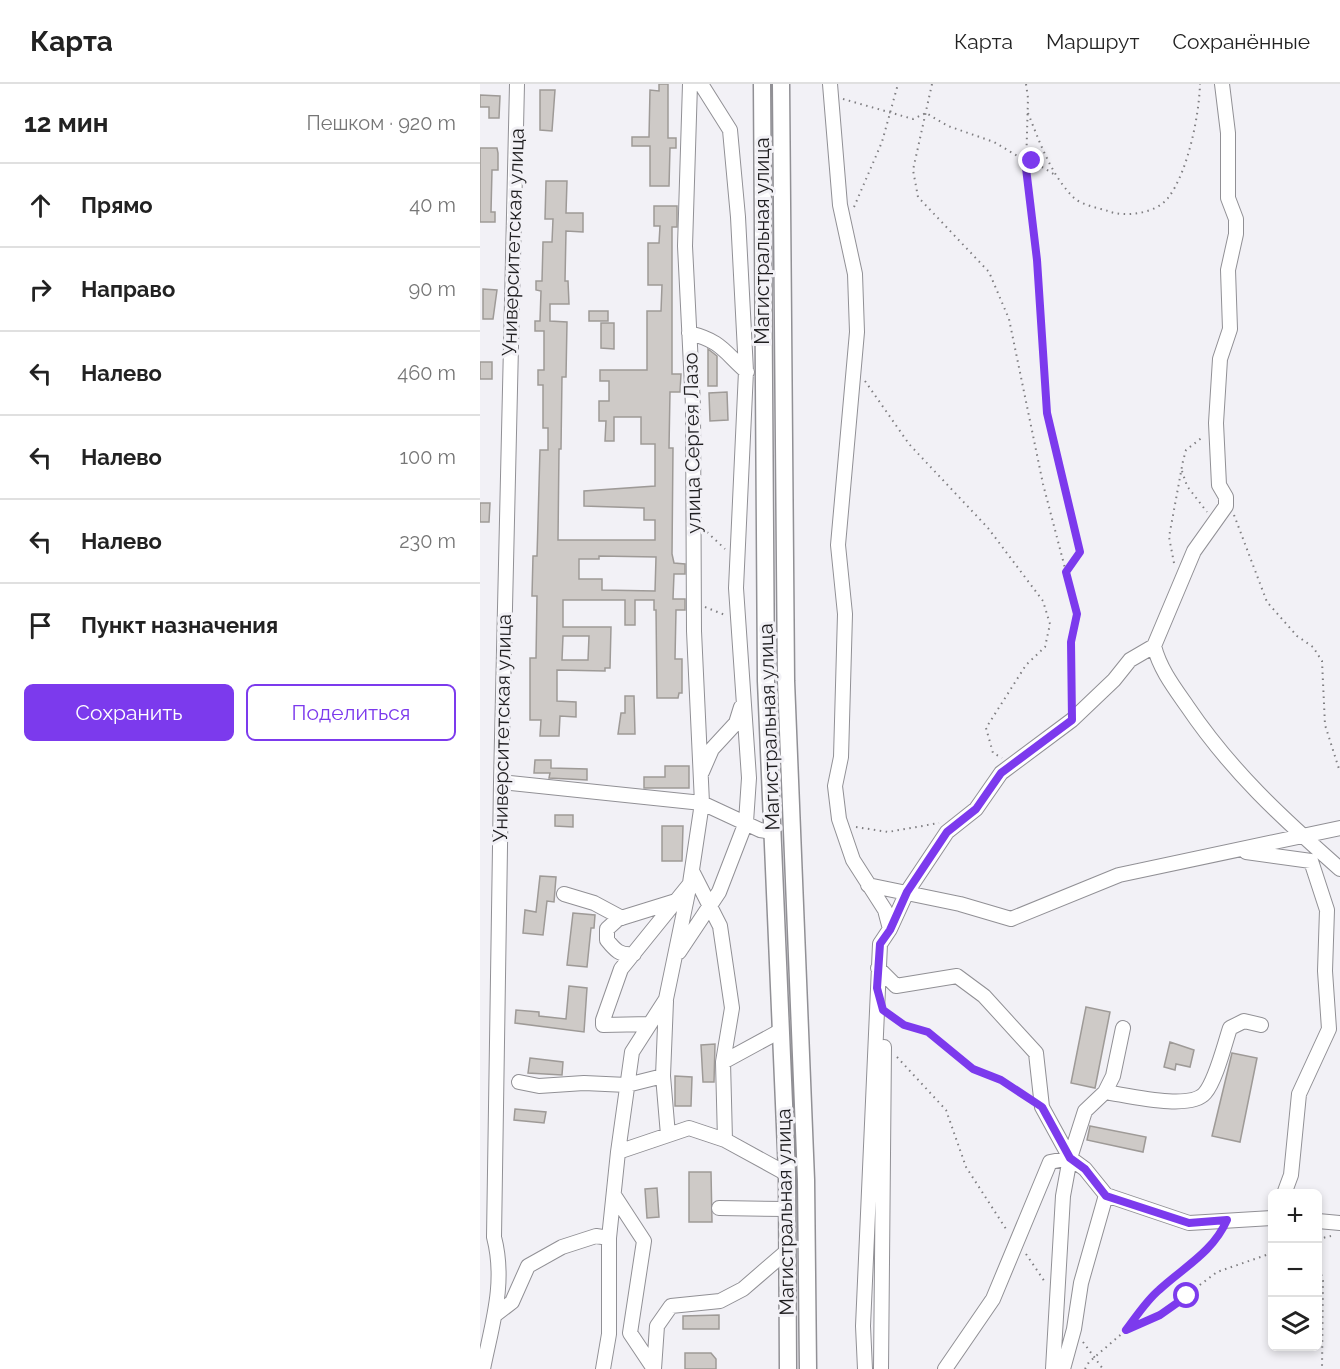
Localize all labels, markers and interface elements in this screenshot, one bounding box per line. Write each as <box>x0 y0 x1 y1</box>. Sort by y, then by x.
text: Карта <box>30 25 113 58</box>
text: Карта <box>954 29 1013 54</box>
text: Маршрут <box>1046 29 1139 54</box>
text: Сохранённые <box>1172 29 1310 54</box>
text: 12 мин <box>24 108 108 138</box>
text: Пешком · 920 m <box>306 111 456 135</box>
street label: Университетская улица <box>497 128 529 356</box>
street label: Магистральная улица <box>750 137 774 345</box>
route end <box>1018 147 1044 173</box>
icon: ahead <box>24 189 57 222</box>
text: Прямо <box>81 192 153 218</box>
text: 40 m <box>409 193 456 217</box>
icon: right <box>24 273 57 306</box>
text: Направо <box>81 276 175 302</box>
text: 90 m <box>409 277 456 301</box>
street label: улица Сергея Лазо <box>678 352 706 534</box>
icon: left <box>24 357 57 390</box>
text: Налево <box>81 360 162 386</box>
text: 460 m <box>397 361 456 385</box>
icon: left <box>24 441 57 474</box>
text: Налево <box>81 444 162 470</box>
text: 100 m <box>399 445 456 469</box>
icon: left <box>24 525 57 558</box>
text: Налево <box>81 528 162 554</box>
text: 230 m <box>399 529 456 553</box>
icon: arrive <box>24 609 57 642</box>
text: Пункт назначения <box>81 612 278 638</box>
street label: Университетская улица <box>488 614 516 842</box>
street label: Магистральная улица <box>753 623 785 831</box>
button: Сохранить <box>24 684 234 741</box>
button: Поделиться <box>246 684 456 741</box>
street label: Магистральная улица <box>771 1108 799 1316</box>
map controls <box>1268 1189 1322 1351</box>
button: + <box>1268 1189 1322 1243</box>
button: − <box>1268 1243 1322 1297</box>
route start <box>1173 1282 1199 1308</box>
button: layers <box>1268 1297 1322 1351</box>

